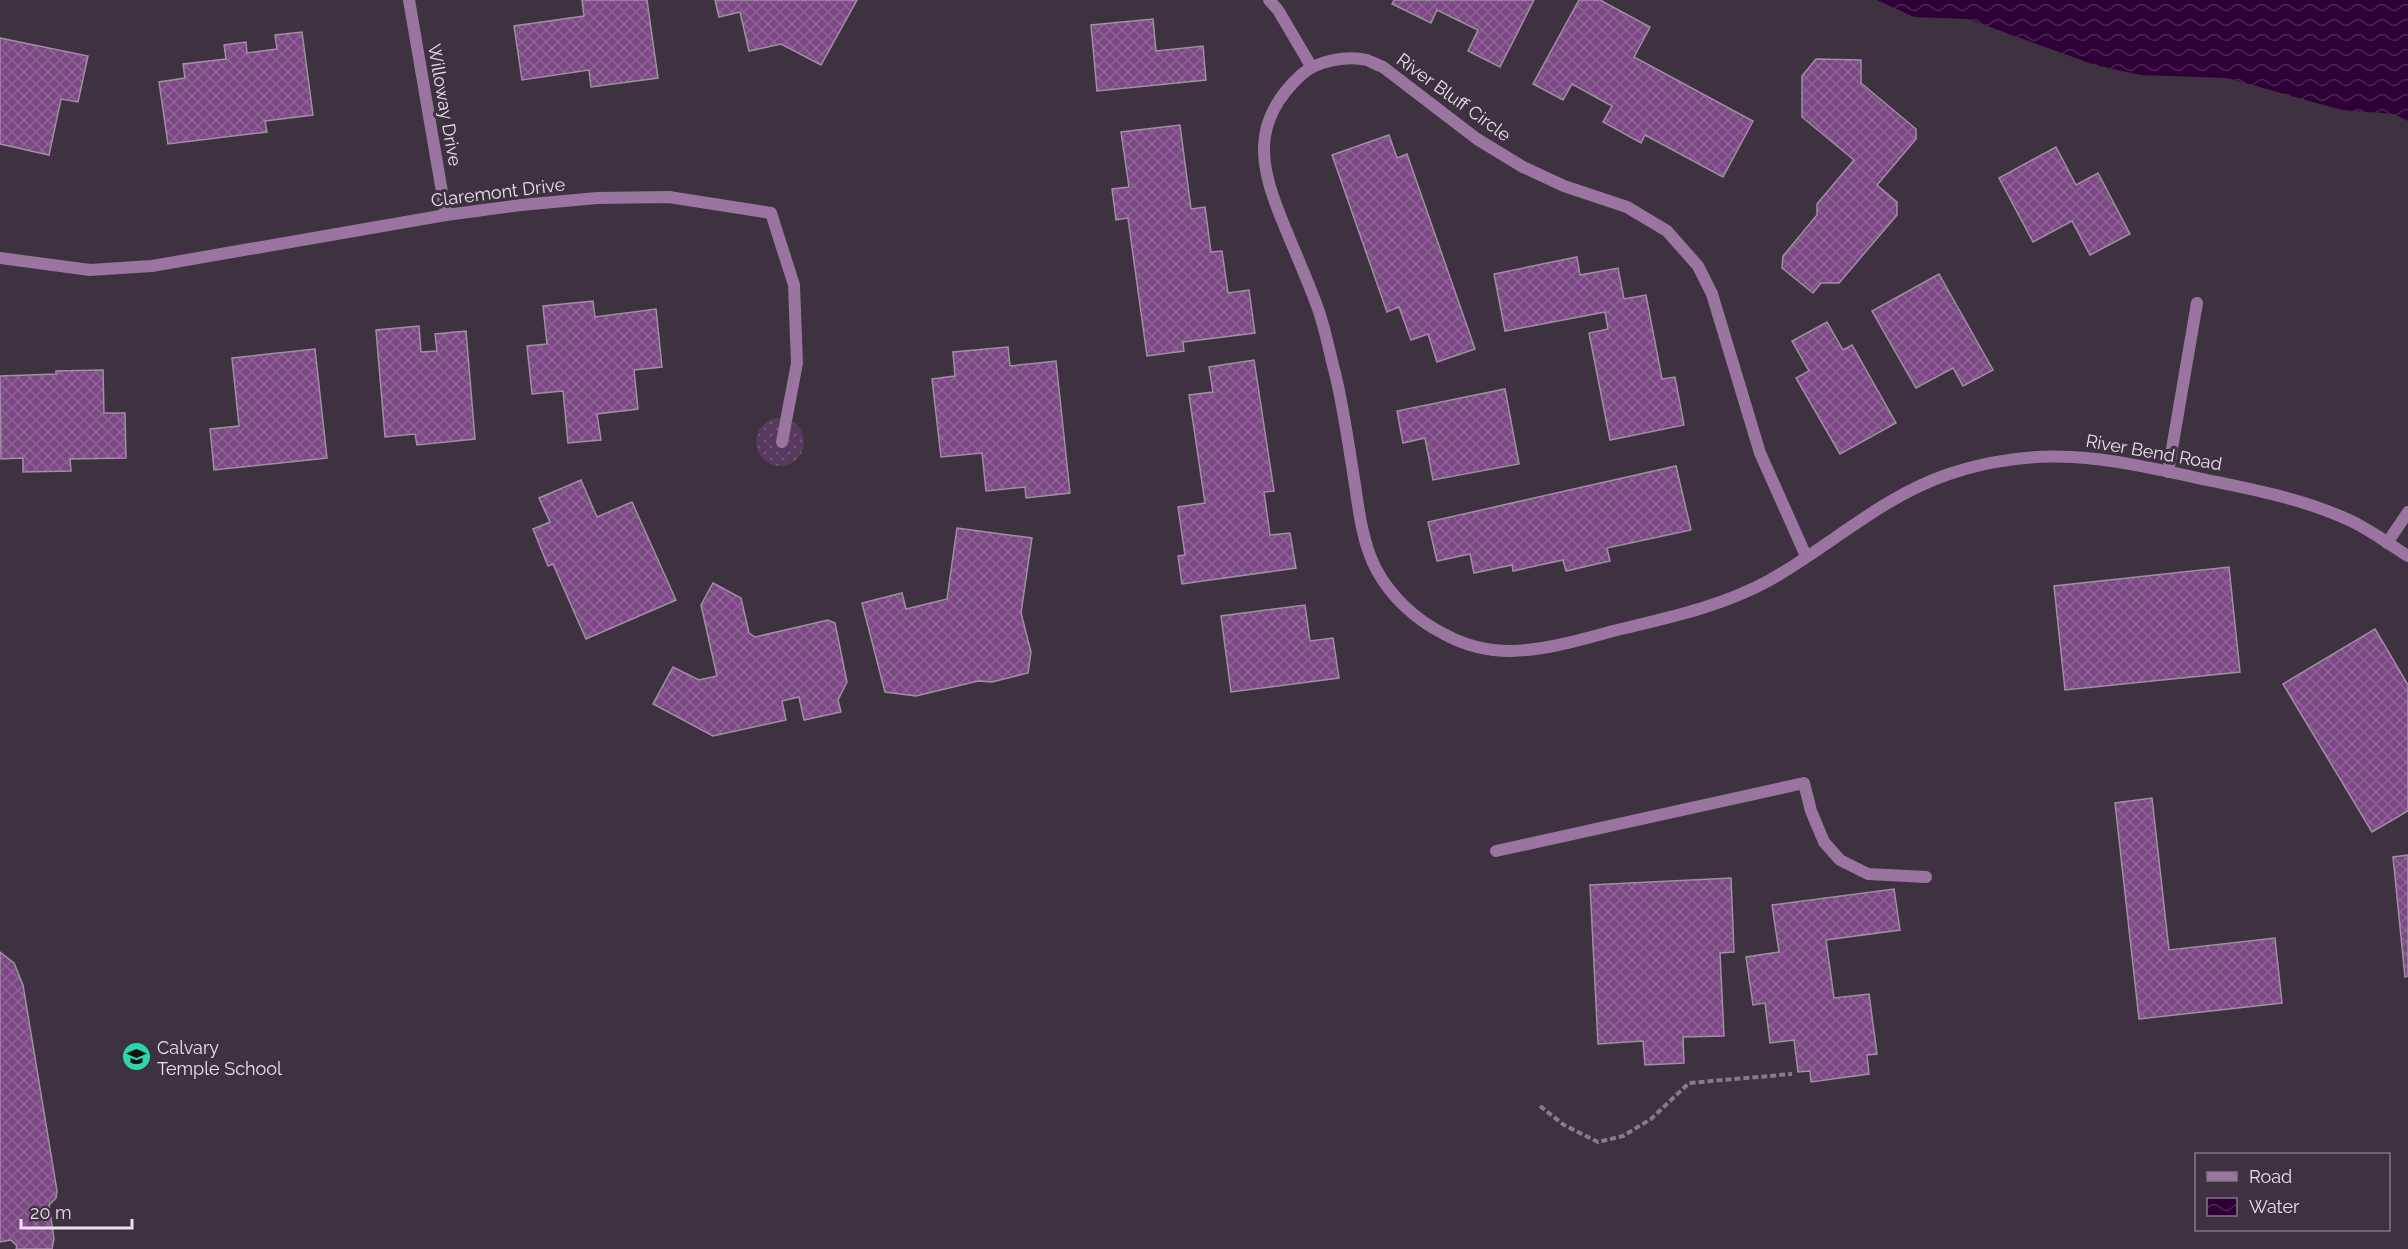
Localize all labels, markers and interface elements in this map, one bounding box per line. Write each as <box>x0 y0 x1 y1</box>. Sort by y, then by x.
street label: Willoway Drive <box>424 42 466 168</box>
street label: River Bluff Circle <box>1393 49 1515 146</box>
street label: Claremont Drive <box>430 173 567 211</box>
street label: River Bend Road <box>2084 430 2224 474</box>
place label: Calvary Temple School <box>157 1037 282 1079</box>
school or university icon: Calvary Temple School <box>120 1041 152 1073</box>
legend <box>2195 1153 2390 1231</box>
text: Road <box>2249 1166 2292 1187</box>
scale bar <box>21 1192 132 1230</box>
text: Water <box>2249 1196 2300 1217</box>
text: 20 m <box>30 1202 72 1223</box>

